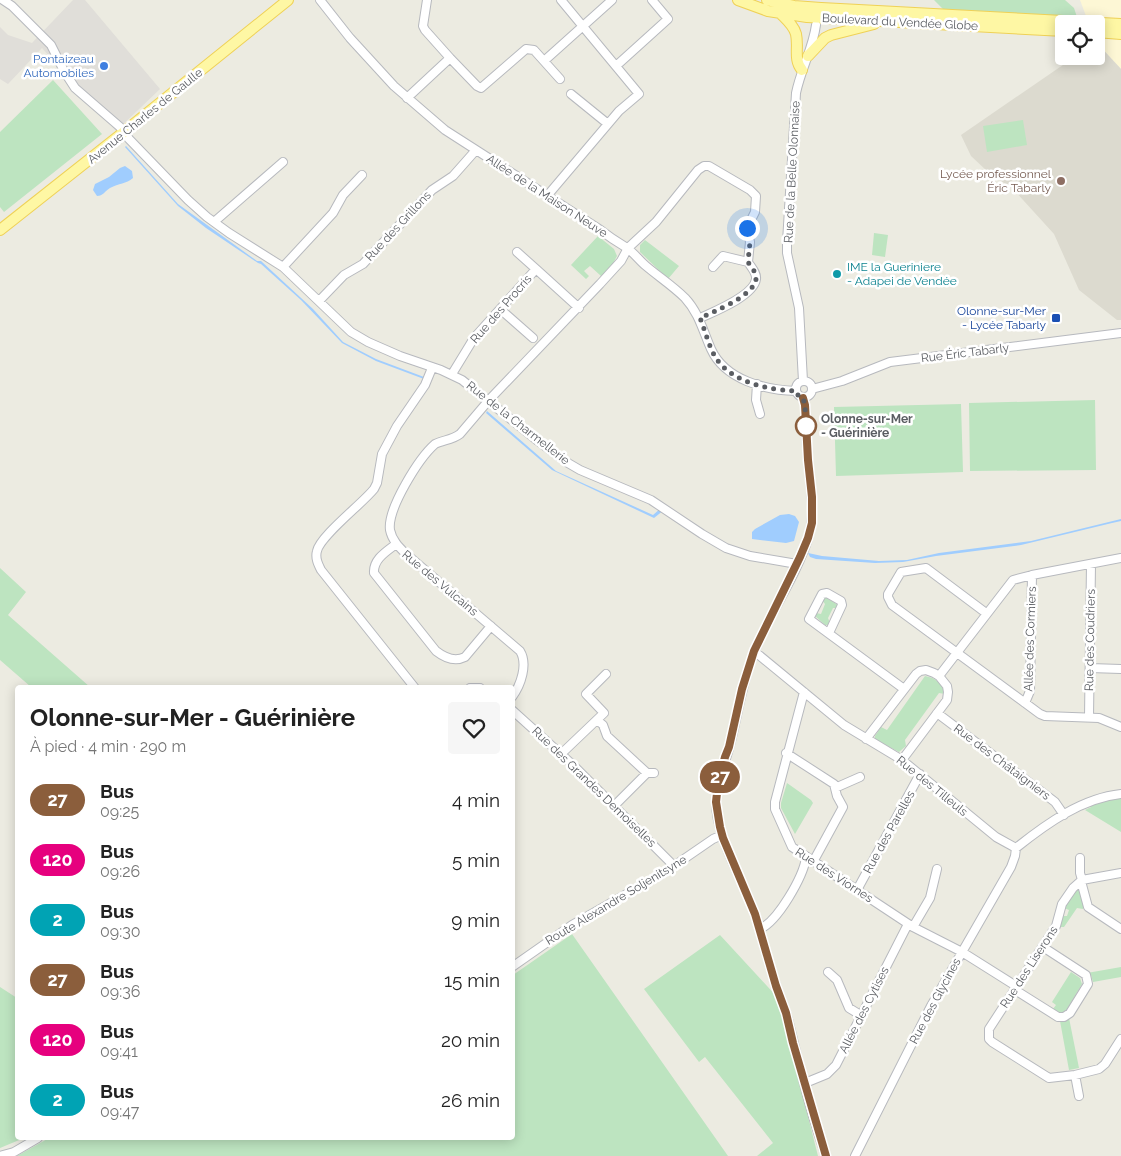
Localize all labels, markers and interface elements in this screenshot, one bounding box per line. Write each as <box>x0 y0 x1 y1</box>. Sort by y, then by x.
street label: Boulevard du Vendée Globe <box>822 11 978 33</box>
map controls <box>1055 15 1105 65</box>
button: locate <box>1055 15 1105 65</box>
place label: Pontaizeau Automobiles <box>24 52 94 80</box>
marker: Pontaizeau Automobiles <box>98 60 110 72</box>
street label: Avenue Charles de Gaulle <box>85 65 205 167</box>
street label: Rue de la Belle Olonnaise <box>781 100 803 244</box>
street label: Allée de la Maison Neuve <box>484 152 610 240</box>
place label: Lycée professionnel Éric Tabarly <box>940 167 1052 195</box>
marker: Lycée professionnel Éric Tabarly <box>1055 175 1067 187</box>
street label: Rue des Grillons <box>362 188 434 264</box>
your location <box>735 216 760 241</box>
place label: IME la Gueriniere - Adapei de Vendée <box>847 260 957 288</box>
marker: IME la Gueriniere - Adapei de Vendée <box>831 268 843 280</box>
street label: Rue des Procris <box>467 272 535 346</box>
place label: Olonne-sur-Mer - Lycée Tabarly <box>957 304 1047 332</box>
marker: Olonne-sur-Mer - Lycée Tabarly <box>1050 312 1062 324</box>
street label: Rue Éric Tabarly <box>920 341 1010 365</box>
street label: Rue de la Charmellerie <box>464 378 572 468</box>
place label: Olonne-sur-Mer - Guérinière <box>821 412 913 440</box>
marker: Olonne-sur-Mer - Guérinière <box>795 415 817 437</box>
street label: Rue des Vulcains <box>399 547 481 619</box>
street label: Allée des Cormiers <box>1021 586 1039 692</box>
street label: Rue des Coudriers <box>1082 589 1098 691</box>
button: heart <box>448 702 500 754</box>
text: Olonne-sur-Mer - Guérinière <box>30 703 355 732</box>
street label: Rue des Châtaigniers <box>951 721 1053 803</box>
street label: Rue des Grandes Demoiselles <box>529 724 659 850</box>
text: À pied · 4 min · 290 m <box>30 737 186 756</box>
street label: Rue des Tilleuls <box>894 753 971 819</box>
line badge: 27 <box>698 761 742 793</box>
text: 27 <box>710 766 730 787</box>
text: Bus <box>100 780 134 802</box>
street label: Rue des Parelles <box>860 788 918 876</box>
text: 27 <box>47 789 68 810</box>
text: 4 min <box>452 789 500 811</box>
text: 09:25 <box>100 802 139 821</box>
text: Bus <box>100 840 134 862</box>
street label: Rue des Viornes <box>792 845 876 905</box>
text: 120 <box>42 849 73 870</box>
text: 5 min <box>452 849 500 871</box>
street label: Route Alexandre Soljenitsyne <box>543 852 689 948</box>
text: 09:26 <box>100 862 140 881</box>
text: Bus <box>100 900 134 922</box>
text: 2 <box>52 909 63 930</box>
text: 9 min <box>451 909 500 931</box>
text: 09:30 <box>100 922 141 941</box>
street label: Rue des Liserons <box>997 923 1061 1011</box>
street label: Rue des Glycines <box>906 955 964 1046</box>
text: Bus <box>100 960 134 982</box>
street label: Allée des Cytises <box>836 964 892 1056</box>
text: 27 <box>47 969 68 990</box>
text: 15 min <box>444 969 500 991</box>
text: 09:36 <box>100 982 140 1001</box>
text: Bus <box>100 1020 134 1042</box>
text: 120 <box>42 1029 73 1050</box>
text: 20 min <box>441 1029 500 1051</box>
text: 09:41 <box>100 1042 138 1061</box>
text: Bus <box>100 1080 134 1102</box>
text: 2 <box>52 1089 63 1110</box>
text: 26 min <box>441 1089 500 1111</box>
text: 09:47 <box>100 1102 139 1121</box>

